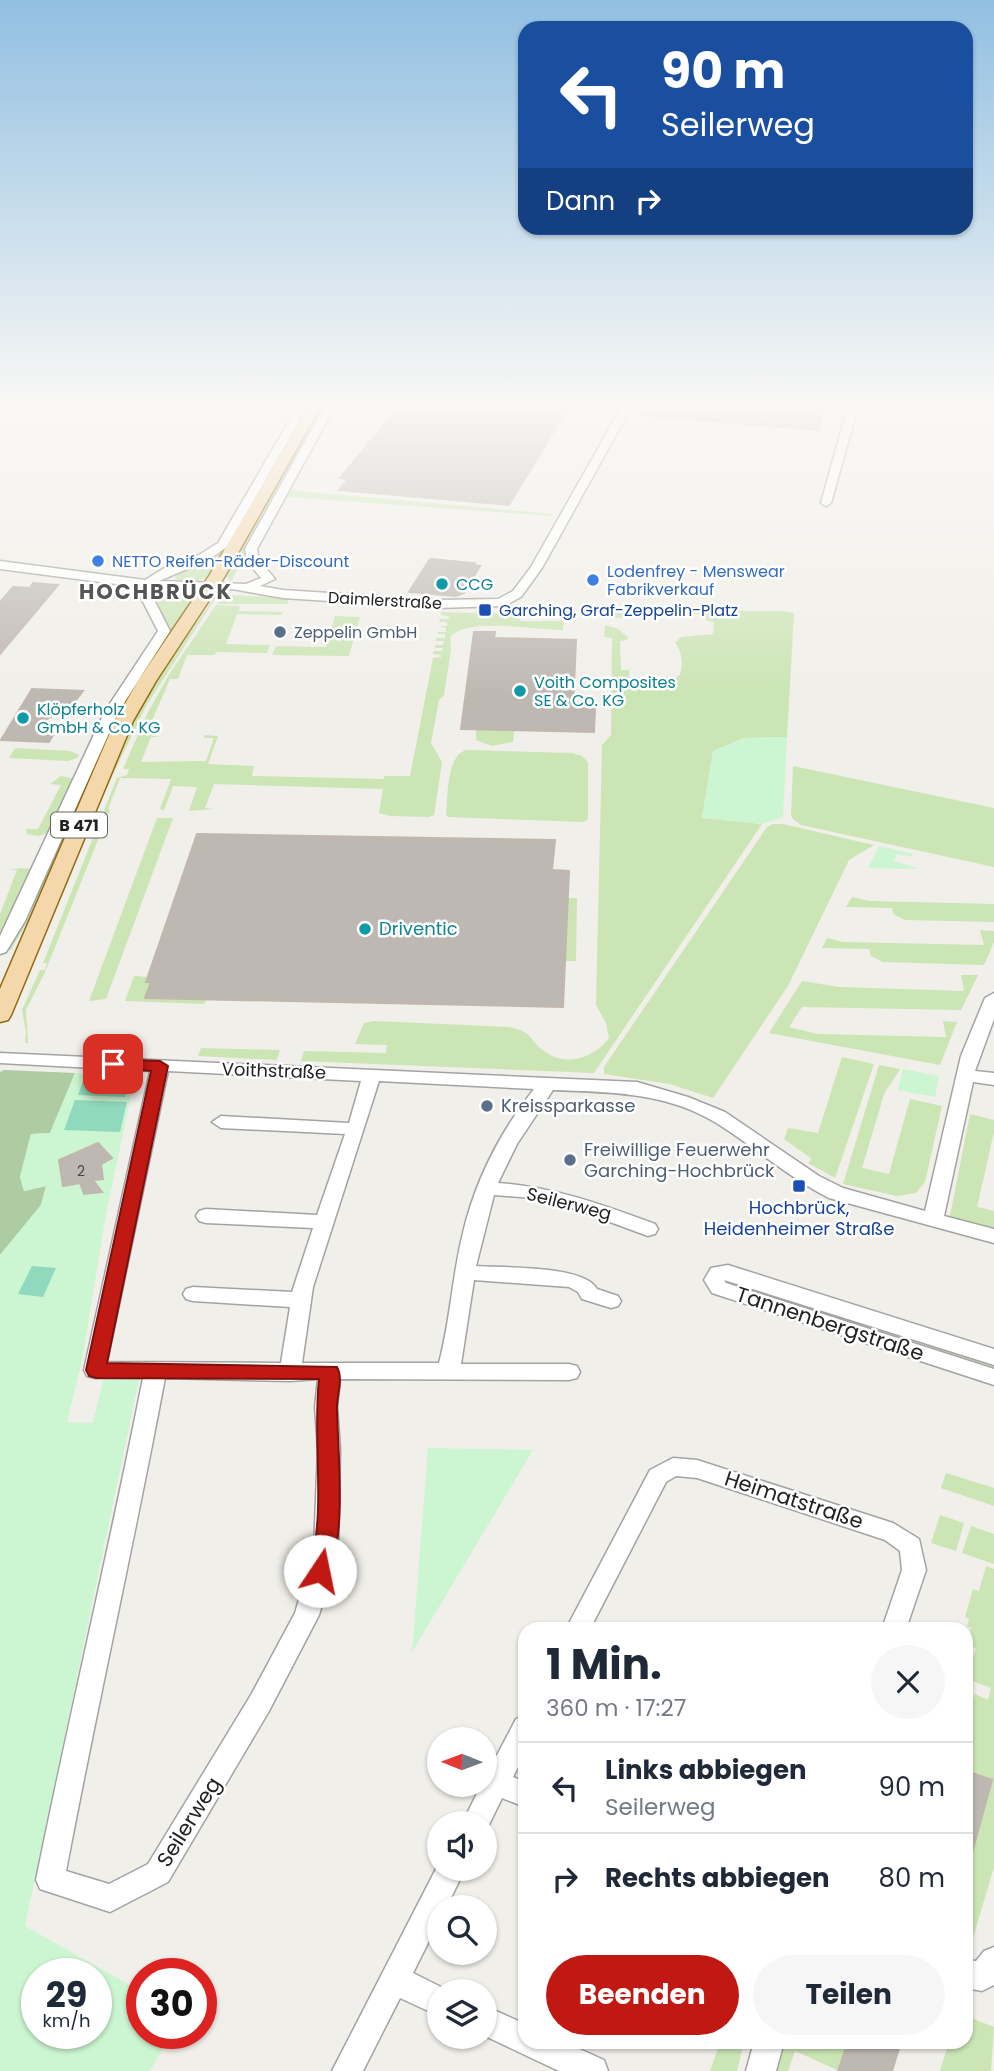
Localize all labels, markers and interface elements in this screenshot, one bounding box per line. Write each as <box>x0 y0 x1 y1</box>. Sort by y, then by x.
text: 90 m <box>661 37 785 105</box>
icon: left <box>546 49 637 140</box>
text: Seilerweg <box>661 102 815 147</box>
icon: right <box>629 182 667 220</box>
text: Dann <box>546 183 615 219</box>
place label: NETTO Reifen-Räder-Discount <box>112 550 350 573</box>
marker: NETTO Reifen-Räder-Discount <box>90 553 106 569</box>
place label: Lodenfrey - Menswear Fabrikverkauf <box>607 560 785 601</box>
marker: Lodenfrey - Menswear Fabrikverkauf <box>585 572 601 588</box>
place label: CCG <box>456 573 493 596</box>
marker: CCG <box>434 576 450 592</box>
district label: HOCHBRÜCK <box>79 577 233 606</box>
street label: Daimlerstraße <box>327 586 443 615</box>
place label: Garching, Graf-Zeppelin-Platz <box>499 599 738 622</box>
marker: Garching, Graf-Zeppelin-Platz <box>477 602 493 618</box>
place label: Zeppelin GmbH <box>294 621 417 644</box>
marker: Zeppelin GmbH <box>272 624 288 640</box>
place label: Voith Composites SE & Co. KG <box>534 671 676 712</box>
marker: Voith Composites SE & Co. KG <box>512 683 528 699</box>
place label: Klöpferholz GmbH & Co. KG <box>37 698 160 739</box>
marker: Klöpferholz GmbH & Co. KG <box>15 710 31 726</box>
road number: B 471 <box>51 812 107 838</box>
place label: Driventic <box>379 916 458 941</box>
marker: Driventic <box>357 921 373 937</box>
pin <box>83 1034 143 1094</box>
icon: arrive <box>94 1045 132 1083</box>
street label: Voithstraße <box>221 1056 327 1085</box>
place label: Kreissparkasse <box>501 1093 635 1118</box>
marker: Kreissparkasse <box>479 1098 495 1114</box>
place label: Freiwillige Feuerwehr Garching-Hochbrück <box>584 1137 775 1183</box>
marker: Freiwillige Feuerwehr Garching-Hochbrück <box>562 1152 578 1168</box>
house number: 2 <box>77 1161 85 1181</box>
marker: Hochbrück, Heidenheimer Straße <box>791 1178 807 1194</box>
street label: Seilerweg <box>524 1181 614 1226</box>
place label: Hochbrück, Heidenheimer Straße <box>704 1195 894 1241</box>
street label: Tannenbergstraße <box>732 1279 928 1368</box>
street label: Heimatstraße <box>721 1463 867 1536</box>
position arrow <box>283 1534 357 1608</box>
text: 1 Min. <box>546 1635 662 1694</box>
button: close <box>871 1645 945 1719</box>
text: 360 m · 17:27 <box>546 1692 686 1724</box>
north arrow <box>427 1727 497 1797</box>
map controls <box>427 1727 497 2049</box>
text: Links abbiegen <box>605 1752 807 1788</box>
icon: left <box>546 1769 584 1807</box>
text: 90 m <box>879 1769 945 1805</box>
street label: Seilerweg <box>150 1771 228 1872</box>
text: Seilerweg <box>605 1791 716 1823</box>
button: sound <box>427 1811 497 1881</box>
icon: right <box>546 1860 584 1898</box>
text: Rechts abbiegen <box>605 1860 830 1896</box>
text: 80 m <box>879 1860 945 1896</box>
button: search <box>427 1895 497 1965</box>
button: Beenden <box>546 1955 739 2035</box>
button: Teilen <box>753 1955 945 2035</box>
speed limit sign: 30 <box>126 1958 217 2049</box>
text: 29 <box>46 1970 87 2019</box>
button: layers <box>427 1979 497 2049</box>
text: km/h <box>43 2008 90 2033</box>

